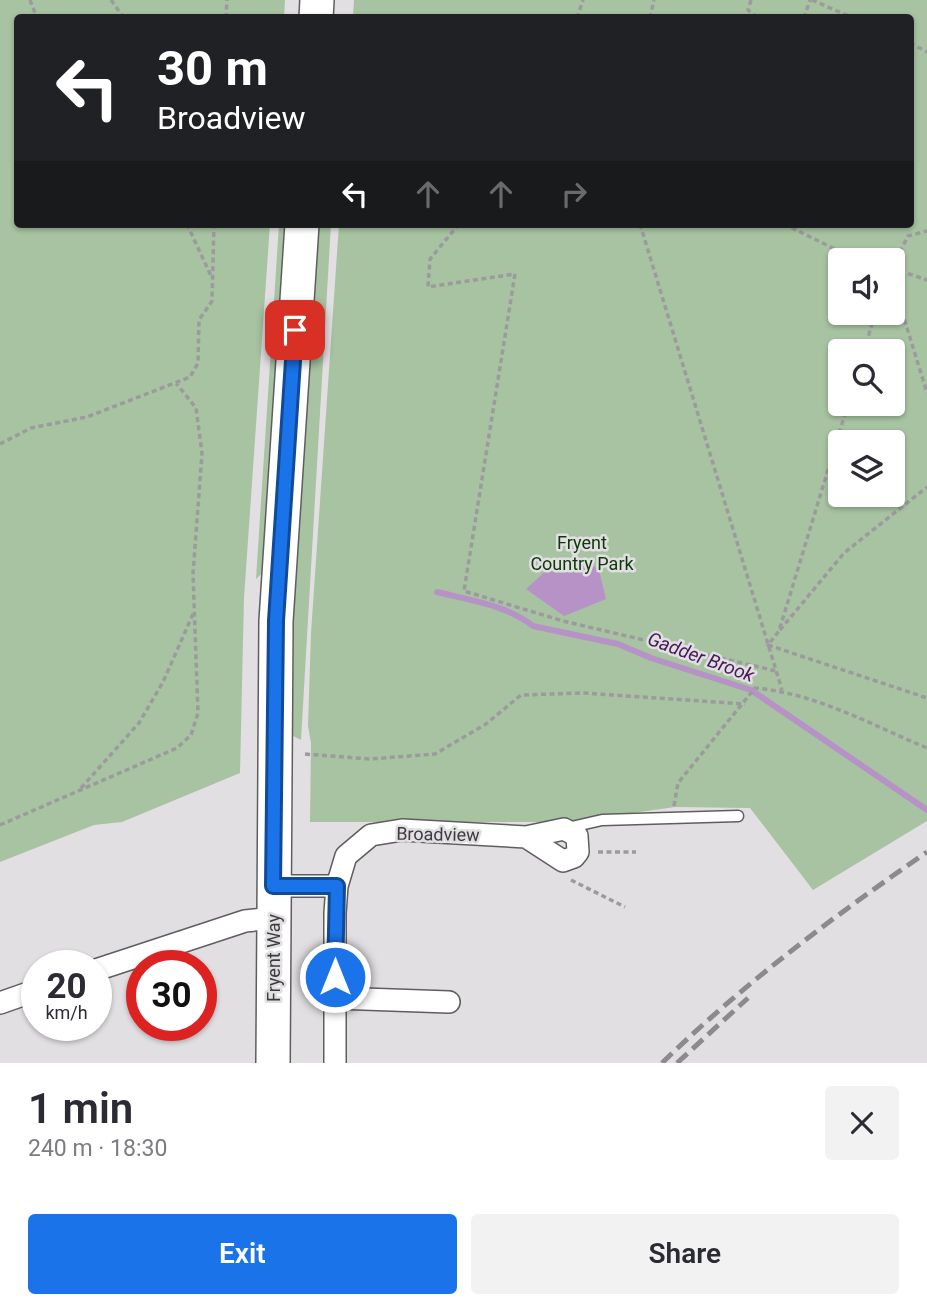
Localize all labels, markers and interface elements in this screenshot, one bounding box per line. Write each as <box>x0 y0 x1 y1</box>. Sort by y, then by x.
text: 30 m <box>157 40 268 97</box>
icon: left <box>42 42 133 133</box>
text: Broadview <box>157 99 305 137</box>
icon: left <box>336 175 374 213</box>
icon: ahead <box>409 175 447 213</box>
icon: ahead <box>482 175 520 213</box>
icon: right <box>555 175 593 213</box>
map controls <box>828 248 905 507</box>
button: sound <box>828 248 905 325</box>
pin <box>265 300 325 360</box>
icon: arrive <box>276 311 314 349</box>
button: search <box>828 339 905 416</box>
button: layers <box>828 430 905 507</box>
park label: Fryent Country Park <box>530 532 634 574</box>
water label: Gadder Brook <box>644 627 758 687</box>
street label: Broadview <box>396 823 480 845</box>
street label: Fryent Way <box>263 913 284 1002</box>
position arrow <box>298 940 372 1014</box>
speed limit sign: 30 <box>126 950 217 1041</box>
text: 20 <box>46 966 87 1007</box>
text: km/h <box>45 1002 88 1023</box>
text: 1 min <box>28 1084 133 1133</box>
button: close <box>825 1086 899 1160</box>
text: 240 m · 18:30 <box>28 1135 167 1162</box>
button: Exit <box>28 1214 457 1294</box>
button: Share <box>471 1214 899 1294</box>

